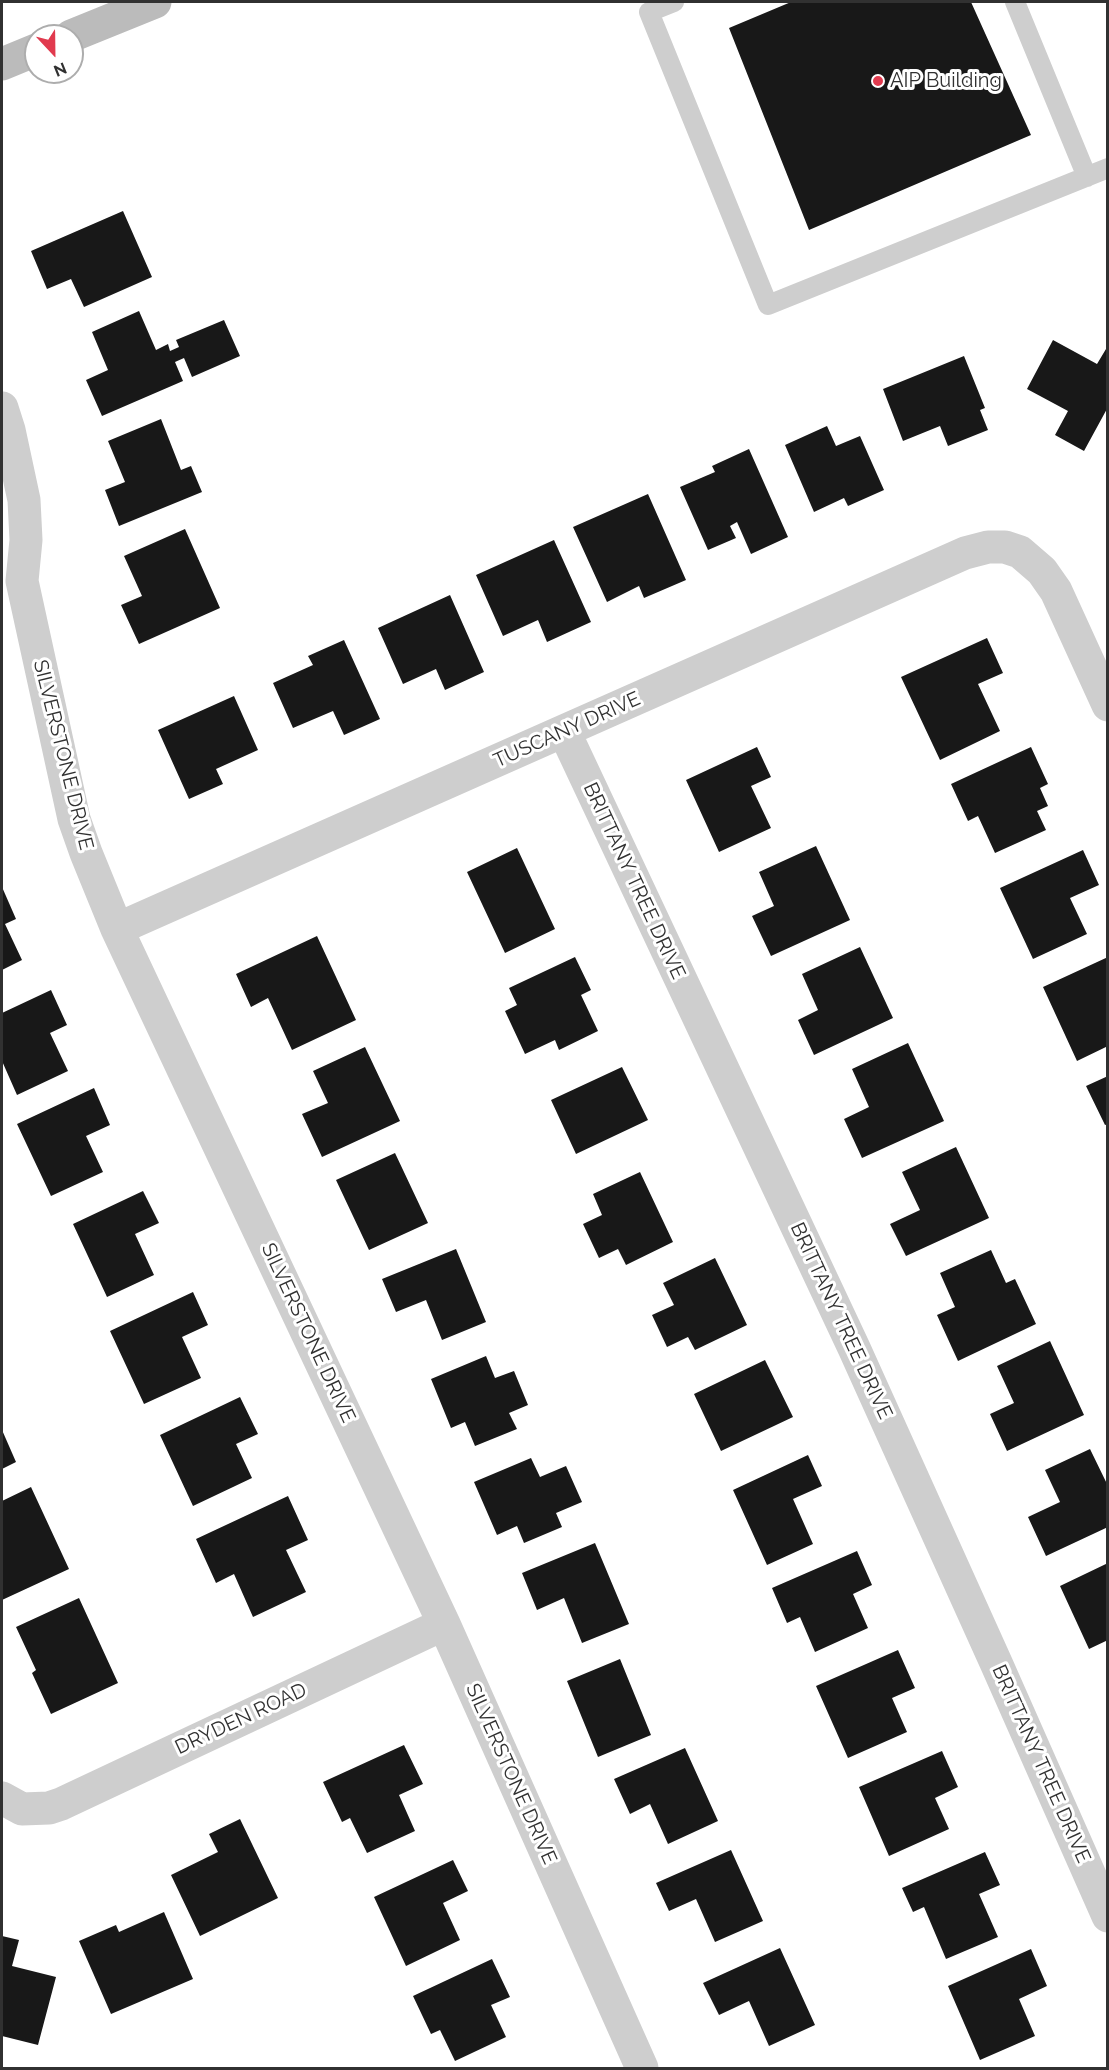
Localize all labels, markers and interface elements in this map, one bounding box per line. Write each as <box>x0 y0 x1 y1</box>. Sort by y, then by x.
north arrow <box>24 24 84 84</box>
text: N <box>51 58 69 80</box>
place label: AIP Building <box>890 69 1002 93</box>
marker: AIP Building <box>871 74 885 88</box>
street label: SILVERSTONE DRIVE <box>28 657 98 853</box>
street label: TUSCANY DRIVE <box>490 687 644 773</box>
street label: BRITTANY TREE DRIVE <box>578 779 690 983</box>
street label: BRITTANY TREE DRIVE <box>785 1219 897 1423</box>
street label: SILVERSTONE DRIVE <box>256 1239 360 1427</box>
street label: BRITTANY TREE DRIVE <box>986 1661 1096 1867</box>
street label: DRYDEN ROAD <box>171 1678 311 1760</box>
street label: SILVERSTONE DRIVE <box>460 1680 562 1868</box>

